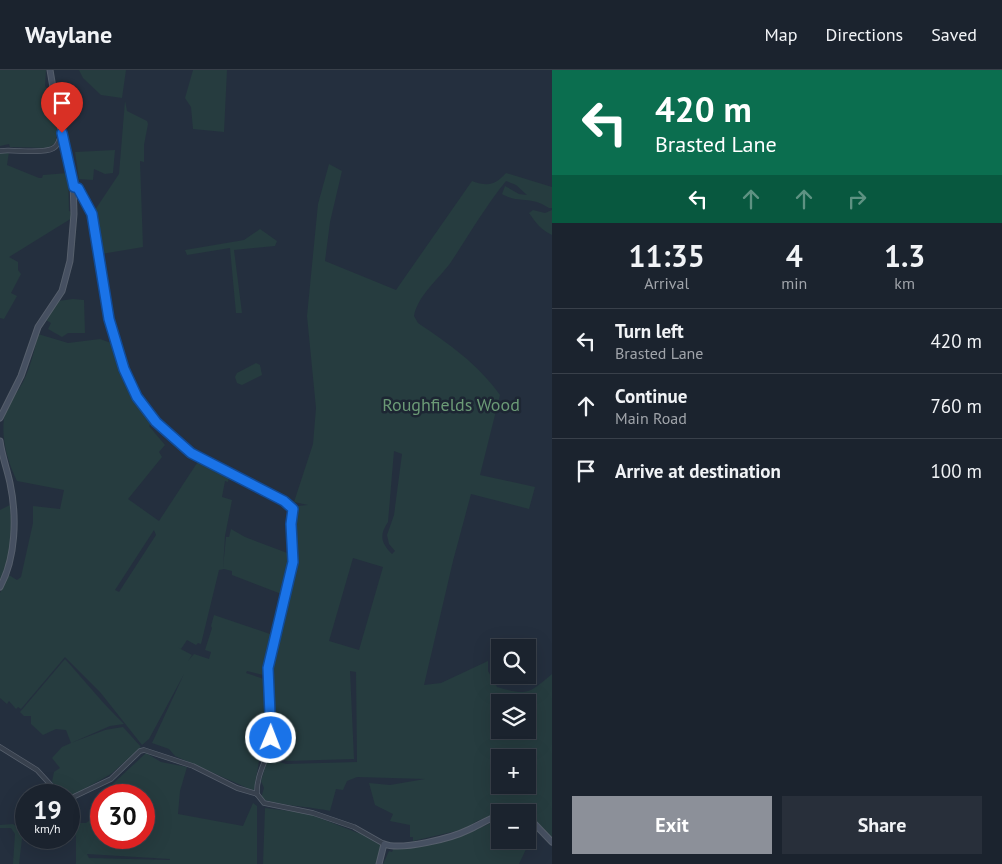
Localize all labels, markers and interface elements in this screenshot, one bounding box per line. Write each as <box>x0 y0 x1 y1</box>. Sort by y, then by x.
text: Waylane <box>25 19 112 50</box>
text: Map <box>765 23 797 46</box>
text: Directions <box>825 23 903 46</box>
text: Saved <box>931 23 977 46</box>
pin <box>41 82 83 133</box>
text: 420 m <box>655 86 752 132</box>
icon: arrive <box>48 89 76 117</box>
icon: left <box>572 90 637 155</box>
text: Brasted Lane <box>655 130 777 158</box>
icon: left <box>684 185 712 213</box>
icon: ahead <box>737 185 765 213</box>
icon: ahead <box>790 185 818 213</box>
icon: right <box>843 185 871 213</box>
text: 11:35 <box>629 236 705 275</box>
text: 4 <box>786 236 803 275</box>
text: 1.3 <box>884 236 925 275</box>
text: Arrival <box>644 273 689 293</box>
text: min <box>781 273 807 293</box>
text: km <box>894 273 915 293</box>
text: Turn left <box>615 319 684 343</box>
icon: left <box>572 327 600 355</box>
text: 420 m <box>930 329 982 353</box>
text: Brasted Lane <box>615 343 703 363</box>
text: Continue <box>615 384 687 408</box>
icon: ahead <box>572 392 600 420</box>
park label: Roughfields Wood <box>382 393 520 416</box>
text: 760 m <box>930 394 982 418</box>
text: Main Road <box>615 408 687 428</box>
icon: arrive <box>572 457 600 485</box>
text: Arrive at destination <box>615 459 781 483</box>
text: 100 m <box>930 459 982 483</box>
map controls <box>491 639 536 849</box>
button: search <box>491 639 536 684</box>
button: layers <box>491 694 536 739</box>
position arrow <box>244 711 296 763</box>
button: + <box>491 749 536 794</box>
speed limit sign: 30 <box>90 784 155 849</box>
text: 19 <box>33 794 62 826</box>
button: Exit <box>572 796 772 854</box>
button: Share <box>782 796 982 854</box>
button: − <box>491 804 536 849</box>
text: km/h <box>34 821 61 836</box>

